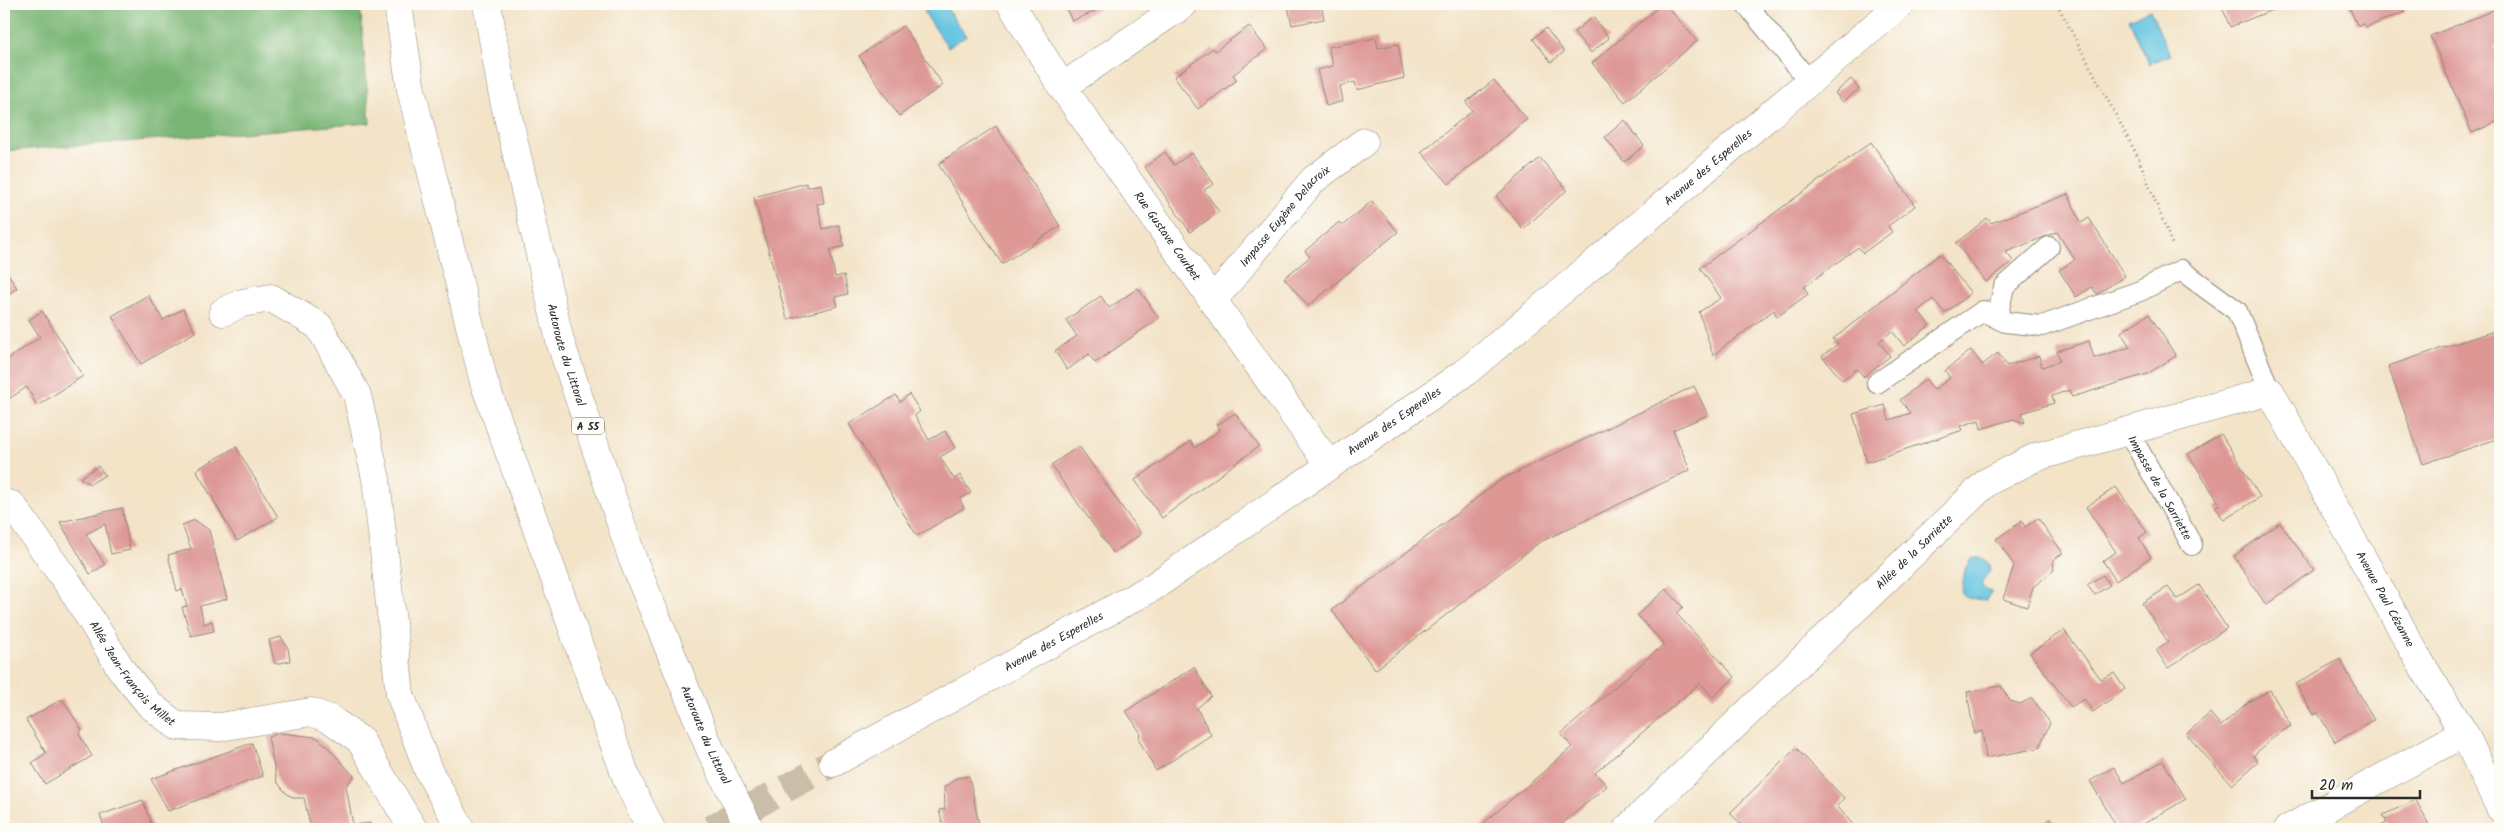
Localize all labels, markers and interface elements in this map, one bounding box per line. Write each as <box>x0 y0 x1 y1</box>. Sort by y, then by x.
street label: Avenue des Esperelles <box>1660 125 1757 211</box>
street label: Impasse Eugène Delacroix <box>1235 161 1335 272</box>
street label: Rue Gustave Courbet <box>1129 188 1205 285</box>
street label: Autoroute du Littoral <box>542 302 590 409</box>
street label: Avenue des Esperelles <box>1344 382 1445 461</box>
road number: A 55 <box>572 418 604 434</box>
street label: Impasse de la Sarriette <box>2122 432 2197 544</box>
street label: Allée de la Sarriette <box>1872 510 1958 594</box>
street label: Avenue Paul Cézanne <box>2350 548 2419 651</box>
street label: Avenue des Esperelles <box>1001 607 1107 677</box>
street label: Allée Jean-François Millet <box>84 617 180 732</box>
street label: Autoroute du Littoral <box>675 682 735 788</box>
scale bar <box>2312 768 2419 800</box>
text: 20 m <box>2319 774 2353 798</box>

